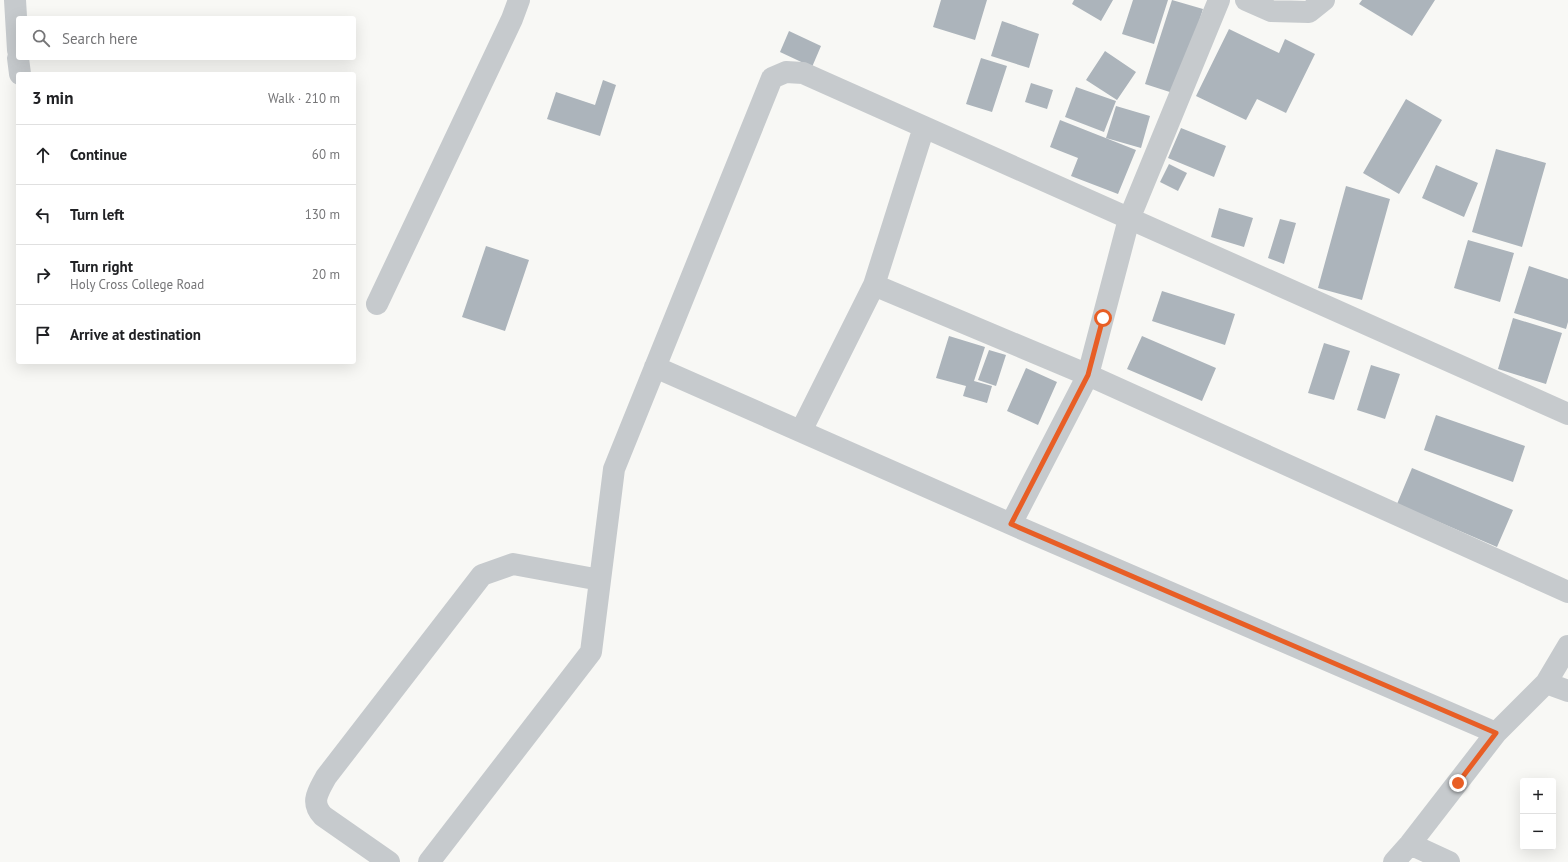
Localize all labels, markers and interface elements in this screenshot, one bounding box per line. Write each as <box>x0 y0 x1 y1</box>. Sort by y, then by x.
search box <box>16 16 356 60</box>
icon: search <box>30 27 52 49</box>
text: Search here <box>62 29 138 48</box>
text: 3 min <box>32 87 73 109</box>
text: Walk · 210 m <box>268 90 340 107</box>
icon: ahead <box>32 144 54 166</box>
text: Continue <box>70 145 127 164</box>
text: 60 m <box>312 146 340 163</box>
icon: left <box>32 204 54 226</box>
text: Turn left <box>70 205 124 224</box>
text: 130 m <box>305 206 340 223</box>
text: Turn right <box>70 257 133 276</box>
icon: right <box>32 264 54 286</box>
text: 20 m <box>312 266 340 283</box>
text: Holy Cross College Road <box>70 276 204 293</box>
route start <box>1094 309 1112 327</box>
icon: arrive <box>32 324 54 346</box>
text: Arrive at destination <box>70 325 201 344</box>
route end <box>1449 774 1467 792</box>
map controls <box>1520 778 1556 850</box>
button: + <box>1520 778 1556 814</box>
button: − <box>1520 814 1556 850</box>

